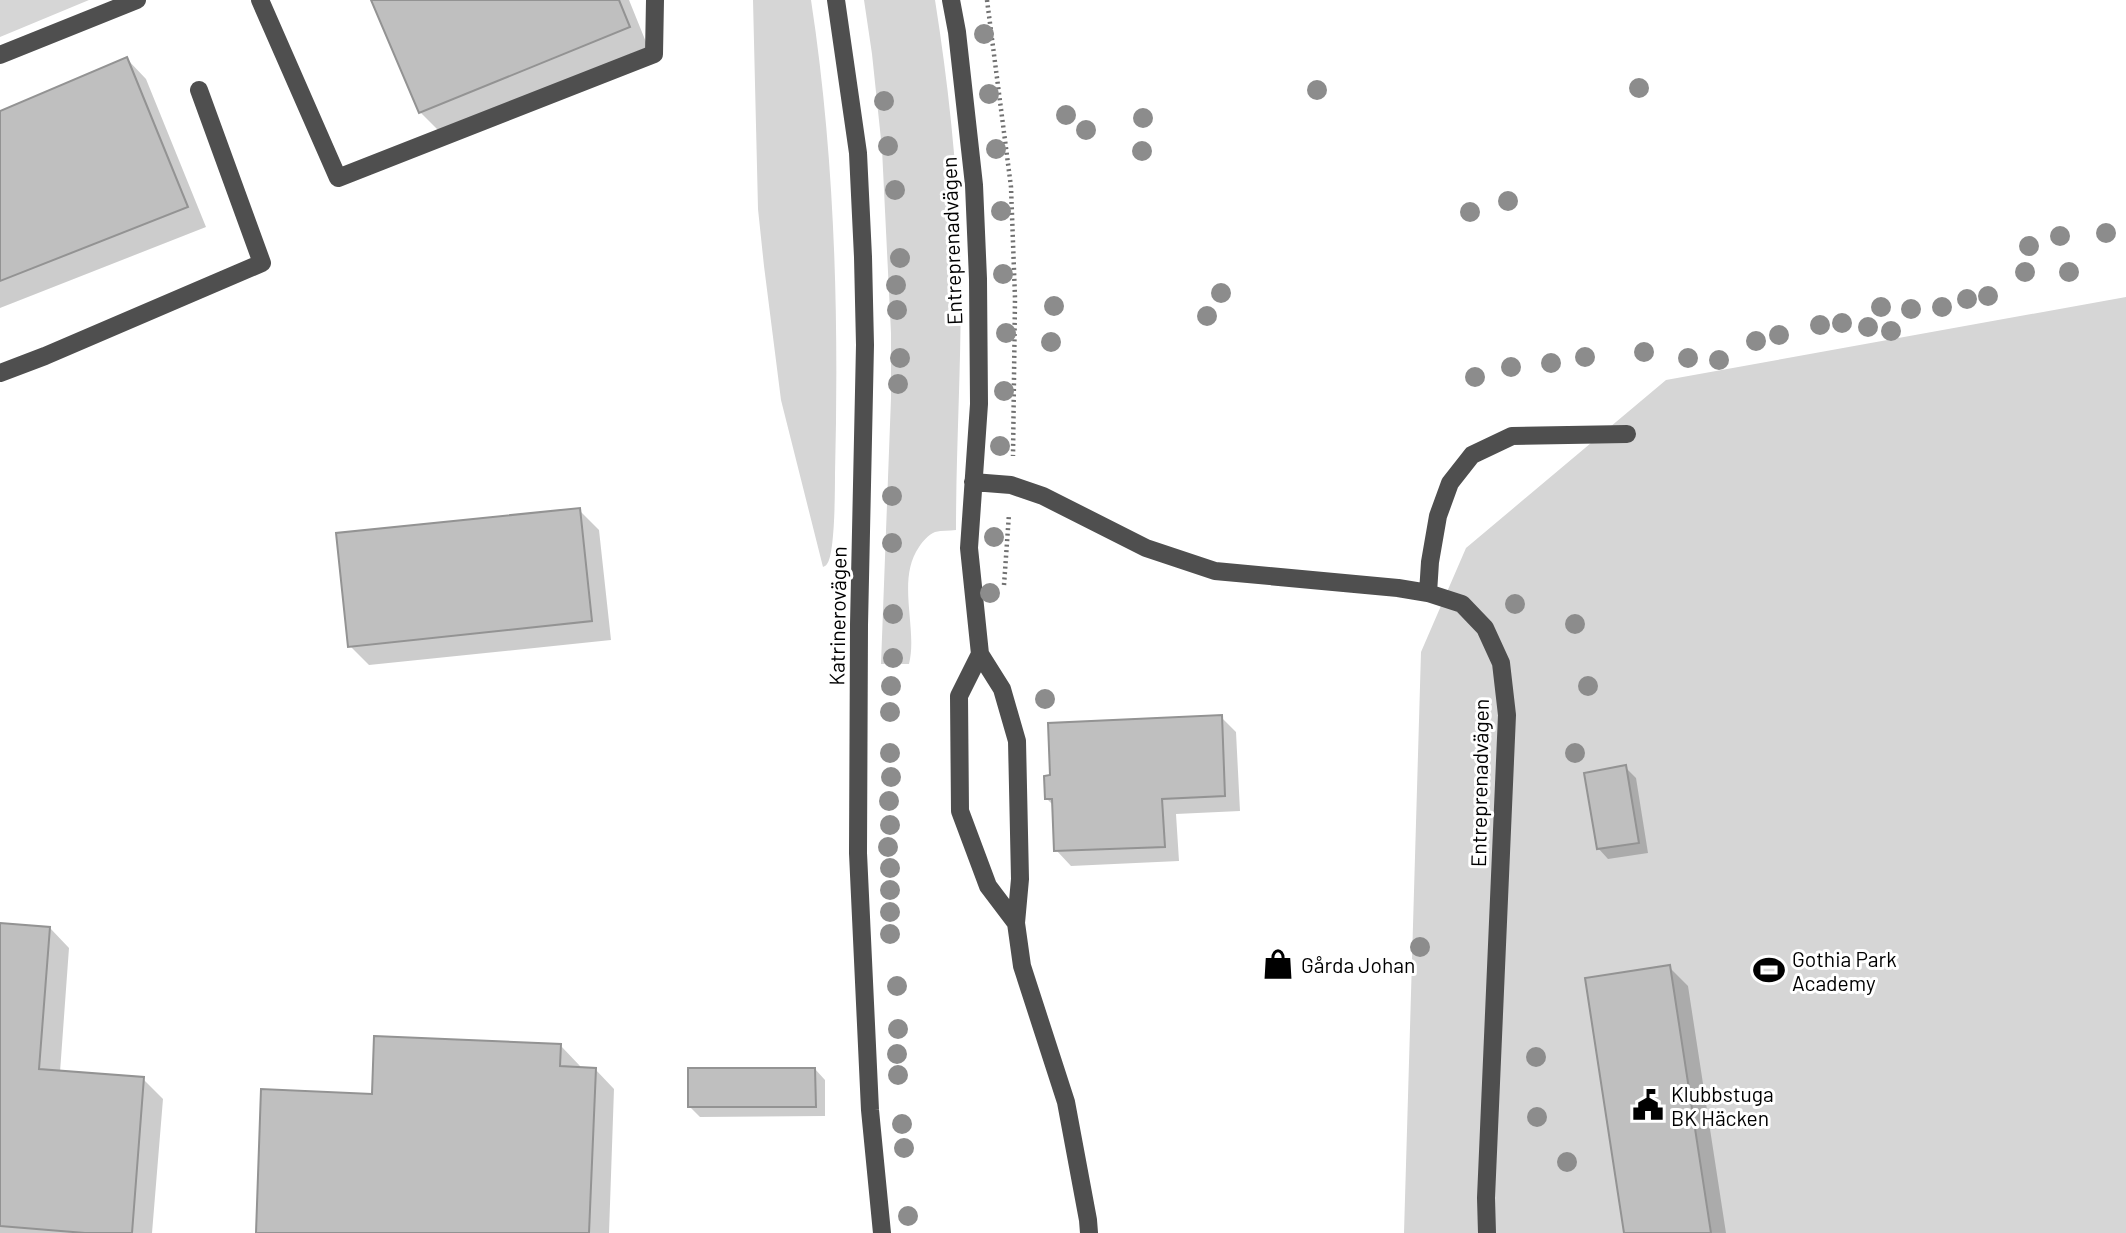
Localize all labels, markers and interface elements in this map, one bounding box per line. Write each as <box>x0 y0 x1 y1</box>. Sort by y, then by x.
street label: Entreprenadvägen <box>936 156 966 326</box>
street label: Katrinerovägen <box>823 546 851 686</box>
street label: Entreprenadvägen <box>1465 699 1493 867</box>
place label: Gothia Park Academy <box>1792 946 1897 995</box>
shop icon: Gårda Johan <box>1261 947 1295 981</box>
place label: Gårda Johan <box>1301 952 1415 977</box>
sports icon: Gothia Park Academy <box>1752 953 1786 987</box>
place label: Klubbstuga BK Häcken <box>1671 1081 1774 1130</box>
public building icon: Klubbstuga BK Häcken <box>1631 1088 1665 1122</box>

